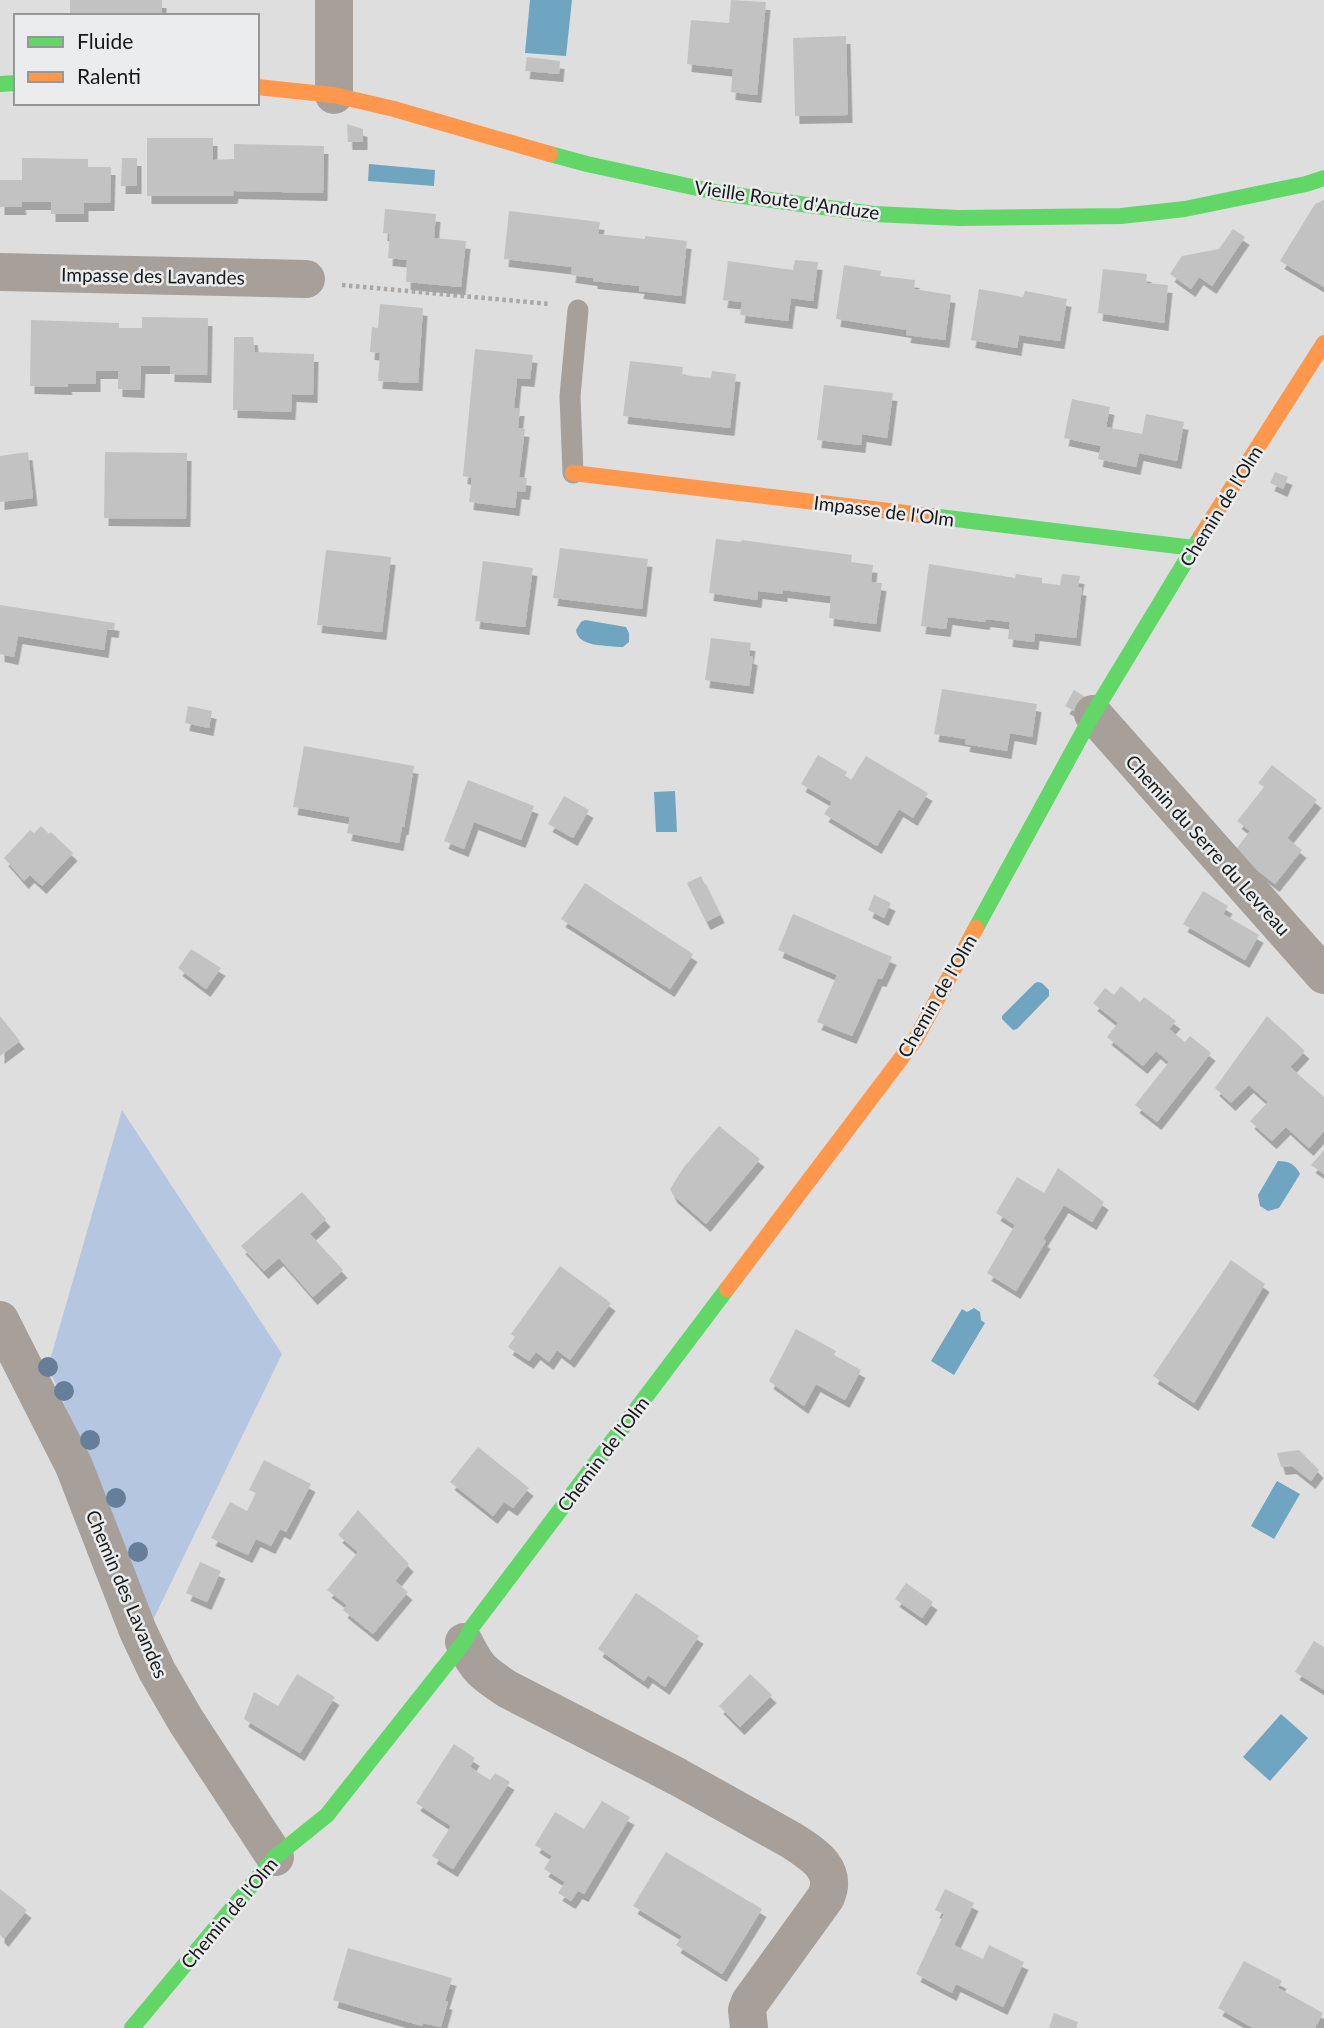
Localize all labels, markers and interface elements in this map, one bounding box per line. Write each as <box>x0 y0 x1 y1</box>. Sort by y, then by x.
legend <box>14 14 259 105</box>
text: Fluide <box>77 28 133 53</box>
text: Ralenti <box>77 63 141 88</box>
street label: Vieille Route d'Anduze <box>693 175 881 224</box>
street label: Impasse des Lavandes <box>61 262 245 289</box>
street label: Chemin de l'Olm <box>1174 441 1267 570</box>
street label: Impasse de l'Olm <box>813 490 956 531</box>
street label: Chemin du Serre du Levreau <box>1121 750 1296 940</box>
street label: Chemin de l'Olm <box>892 930 981 1061</box>
street label: Chemin de l'Olm <box>552 1392 653 1516</box>
street label: Chemin des Lavandes <box>82 1506 173 1681</box>
street label: Chemin de l'Olm <box>175 1852 282 1973</box>

